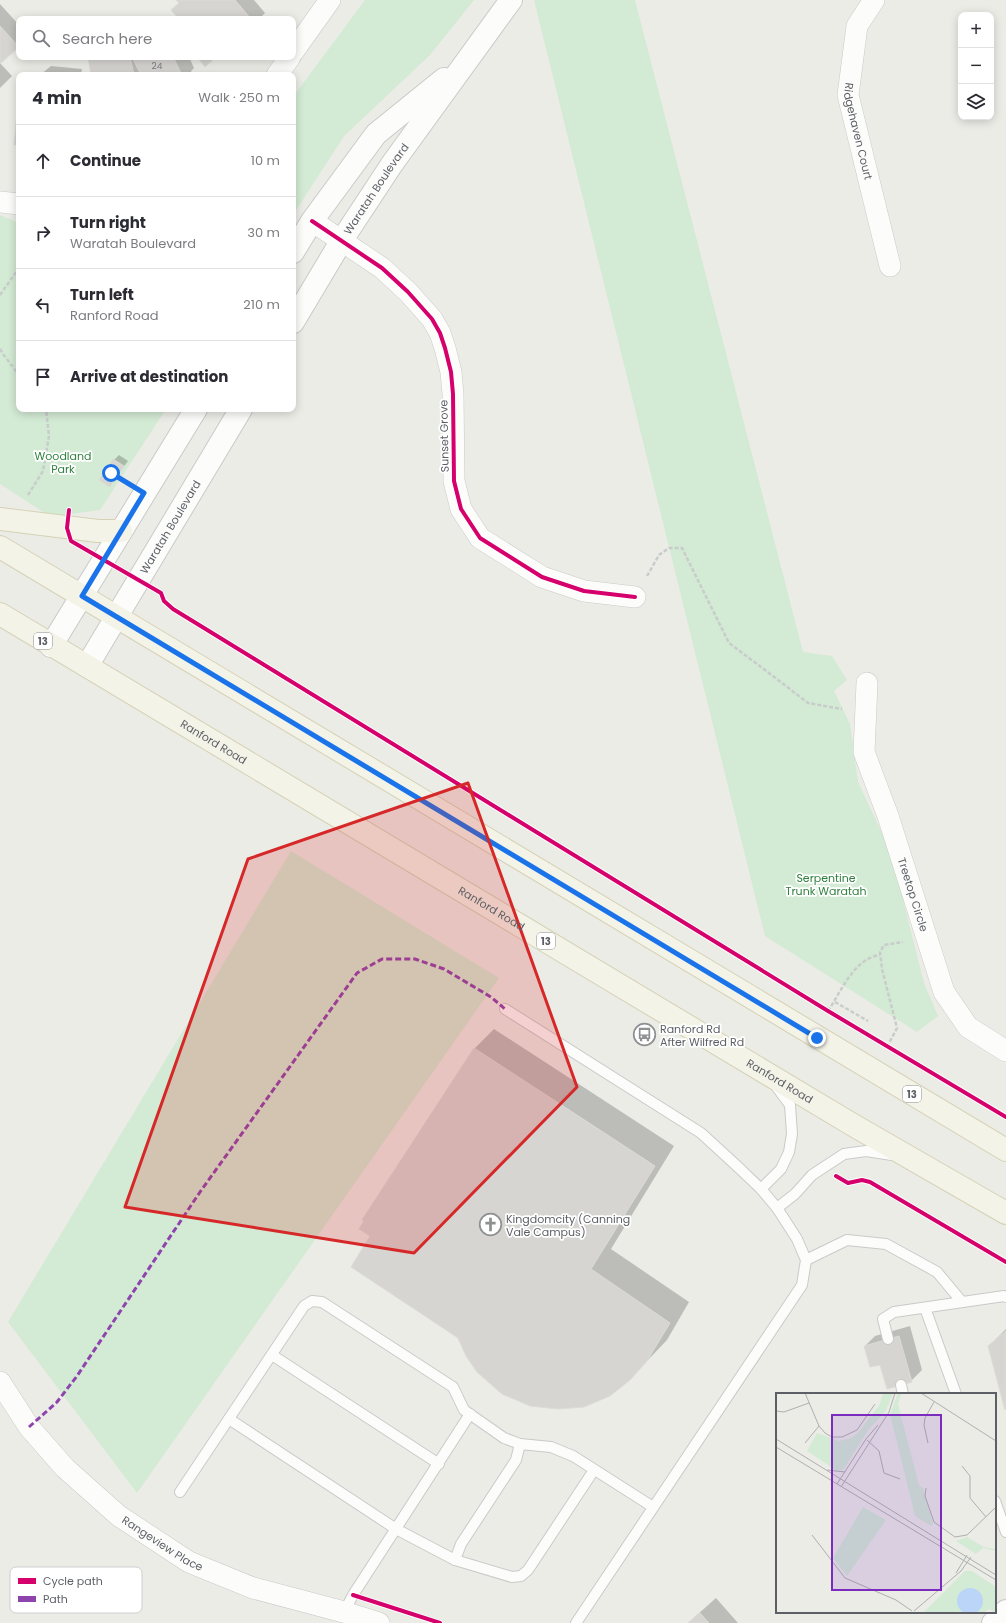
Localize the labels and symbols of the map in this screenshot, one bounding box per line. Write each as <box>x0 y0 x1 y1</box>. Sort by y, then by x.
house number: 24 <box>152 60 163 72</box>
street label: Ridgehaven Court <box>840 82 877 181</box>
street label: Waratah Boulevard <box>340 140 412 238</box>
street label: Sunset Grove <box>435 399 453 473</box>
park label: Woodland Park <box>35 448 91 477</box>
route start <box>102 464 120 482</box>
street label: Waratah Boulevard <box>136 477 205 577</box>
road number: 13 <box>34 633 52 649</box>
street label: Ranford Road <box>177 716 250 768</box>
street label: Treetop Circle <box>894 856 932 934</box>
park label: Serpentine Trunk Waratah <box>786 870 866 899</box>
street label: Ranford Road <box>455 882 528 935</box>
road number: 13 <box>537 933 555 949</box>
place label: Ranford Rd After Wilfred Rd <box>660 1021 744 1050</box>
bus stop icon: Ranford Rd After Wilfred Rd <box>632 1022 658 1048</box>
route end <box>808 1029 826 1047</box>
street label: Ranford Road <box>744 1055 816 1107</box>
road number: 13 <box>903 1086 921 1102</box>
place label: Kingdomcity (Canning Vale Campus) <box>506 1211 630 1240</box>
church icon: Kingdomcity (Canning Vale Campus) <box>477 1212 503 1238</box>
inset map <box>776 1393 996 1613</box>
street label: Rangeview Place <box>119 1512 206 1575</box>
legend <box>10 1567 142 1613</box>
text: Cycle path <box>43 1573 103 1589</box>
text: Path <box>43 1591 68 1607</box>

